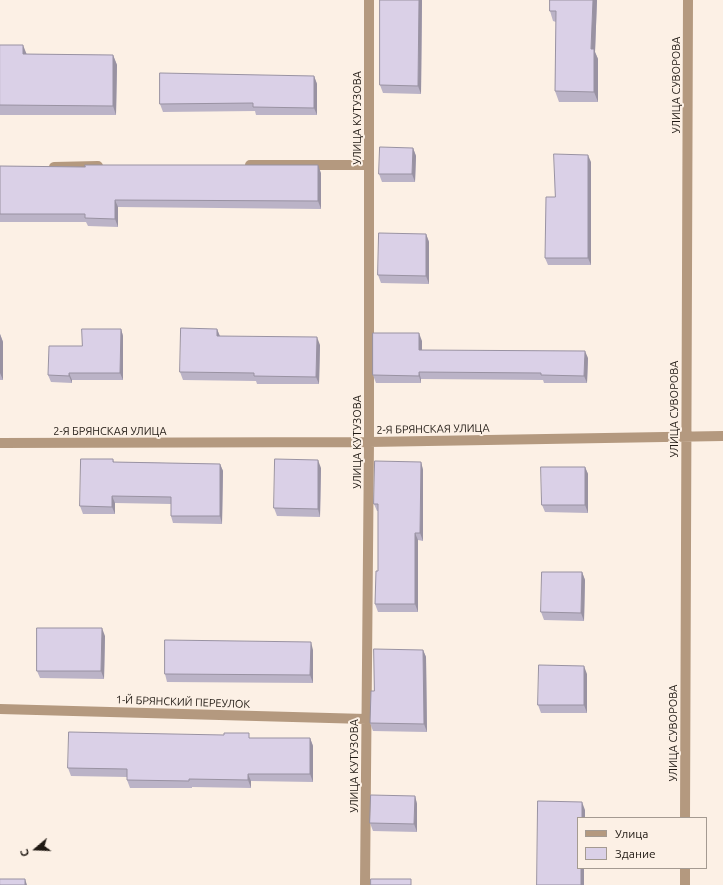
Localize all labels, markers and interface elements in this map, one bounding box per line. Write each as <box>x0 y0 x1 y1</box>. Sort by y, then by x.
street label: УЛИЦА СУВОРОВА <box>669 37 683 133</box>
street label: УЛИЦА КУТУЗОВА <box>350 71 364 165</box>
street label: УЛИЦА СУВОРОВА <box>667 361 681 457</box>
street label: УЛИЦА КУТУЗОВА <box>350 395 364 489</box>
street label: 2-Я БРЯНСКАЯ УЛИЦА <box>376 421 490 437</box>
street label: 2-Я БРЯНСКАЯ УЛИЦА <box>53 424 167 438</box>
street label: УЛИЦА СУВОРОВА <box>666 685 680 781</box>
street label: 1-Й БРЯНСКИЙ ПЕРЕУЛОК <box>116 693 250 711</box>
street label: УЛИЦА КУТУЗОВА <box>347 719 361 813</box>
legend <box>577 817 707 869</box>
text: Улица <box>615 827 648 840</box>
north arrow <box>16 829 56 869</box>
text: Здание <box>615 847 656 860</box>
text: С <box>18 848 31 858</box>

